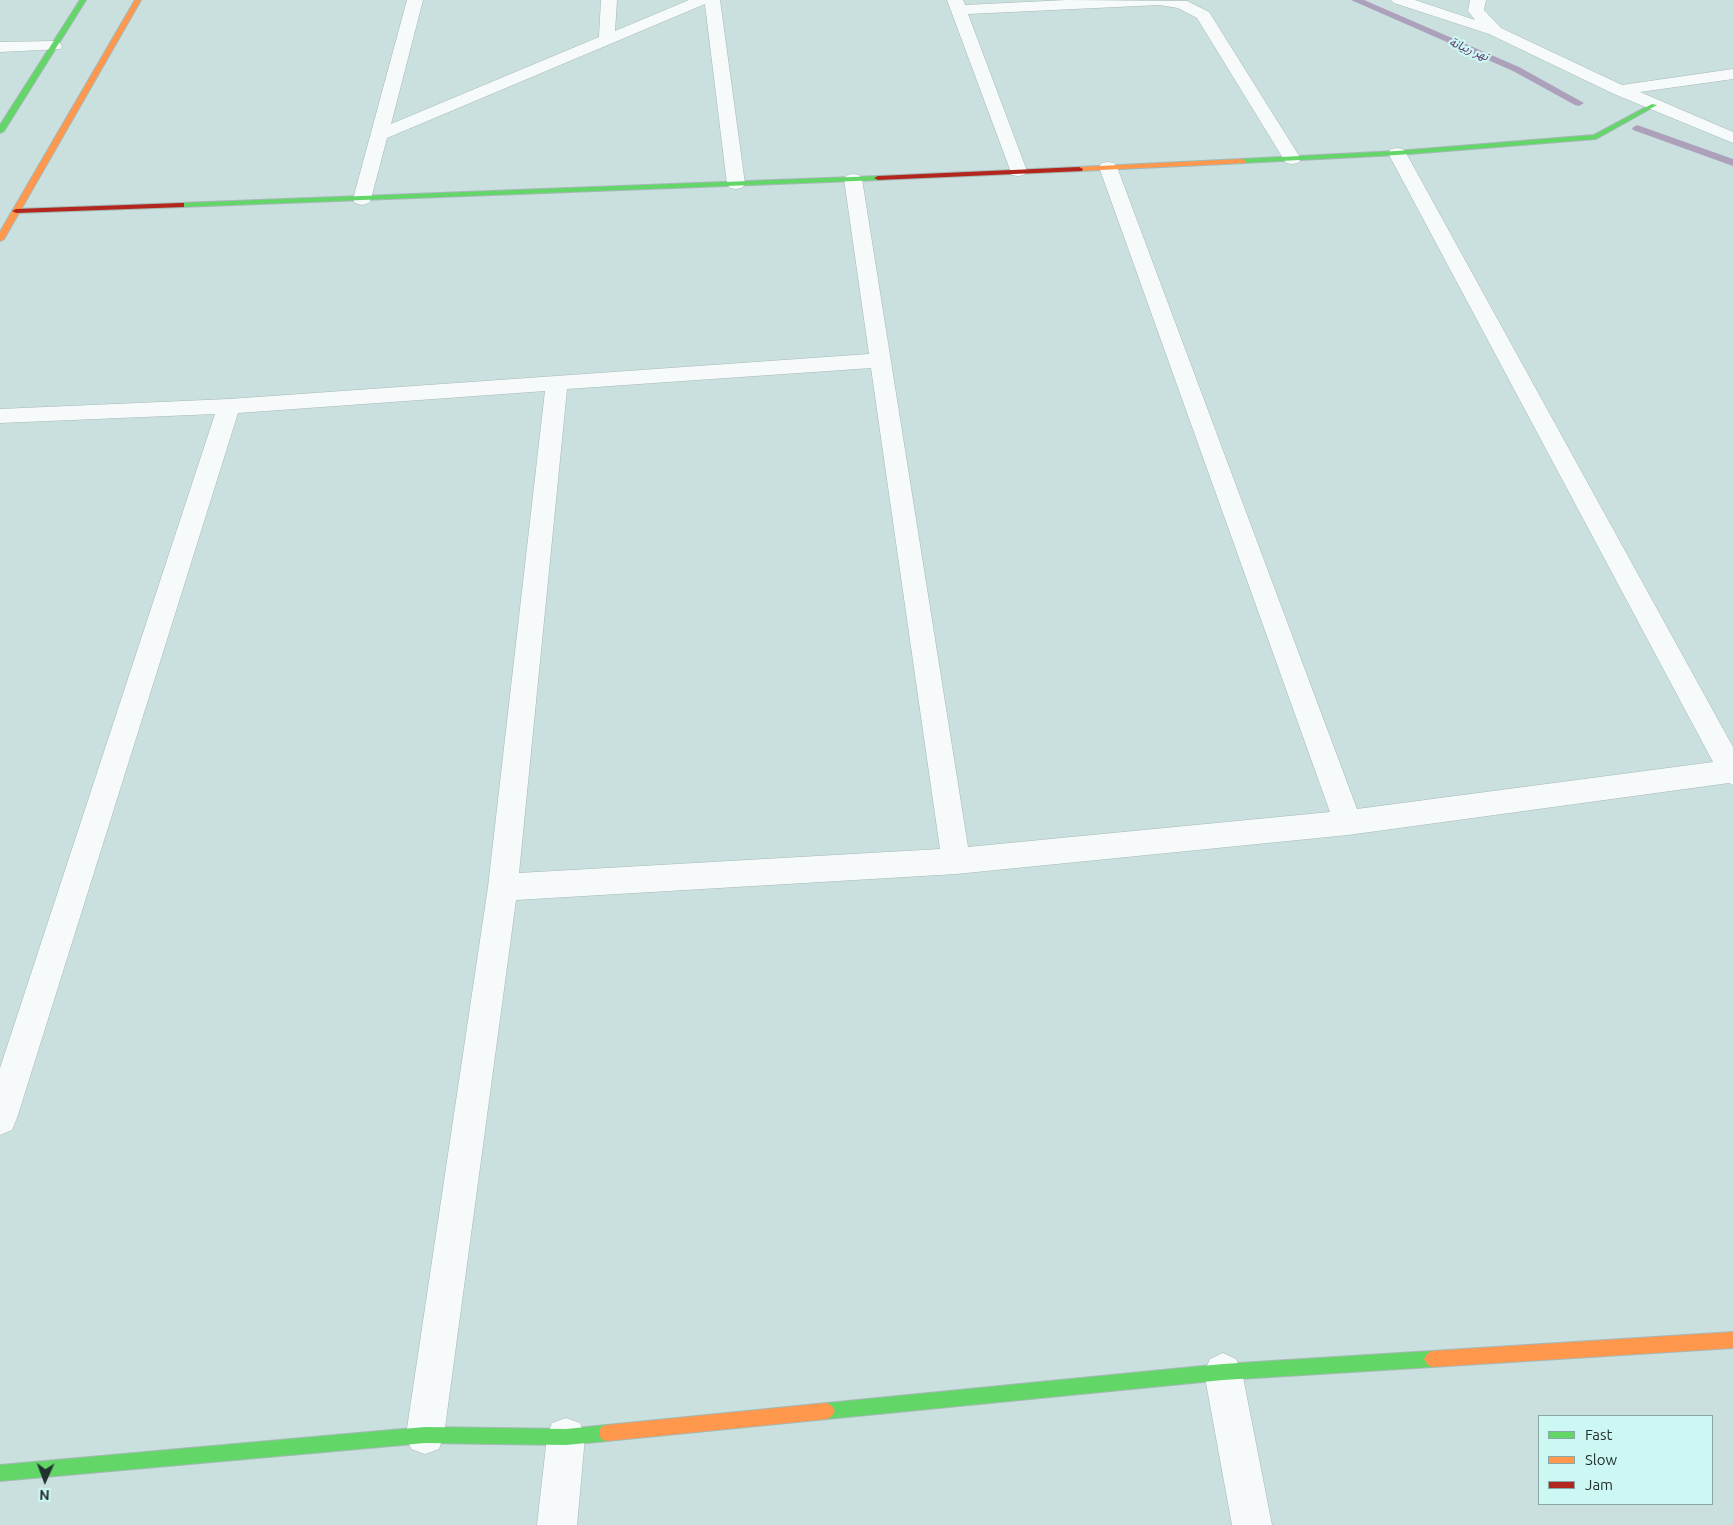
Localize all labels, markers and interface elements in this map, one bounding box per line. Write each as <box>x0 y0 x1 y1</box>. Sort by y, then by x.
water label: نهر ربيانة <box>1447 34 1491 64</box>
legend <box>1538 1415 1713 1505</box>
text: Fast <box>1585 1426 1612 1443</box>
text: Slow <box>1585 1451 1617 1468</box>
north arrow <box>20 1455 70 1505</box>
text: Jam <box>1585 1476 1613 1493</box>
text: N <box>39 1487 50 1503</box>

